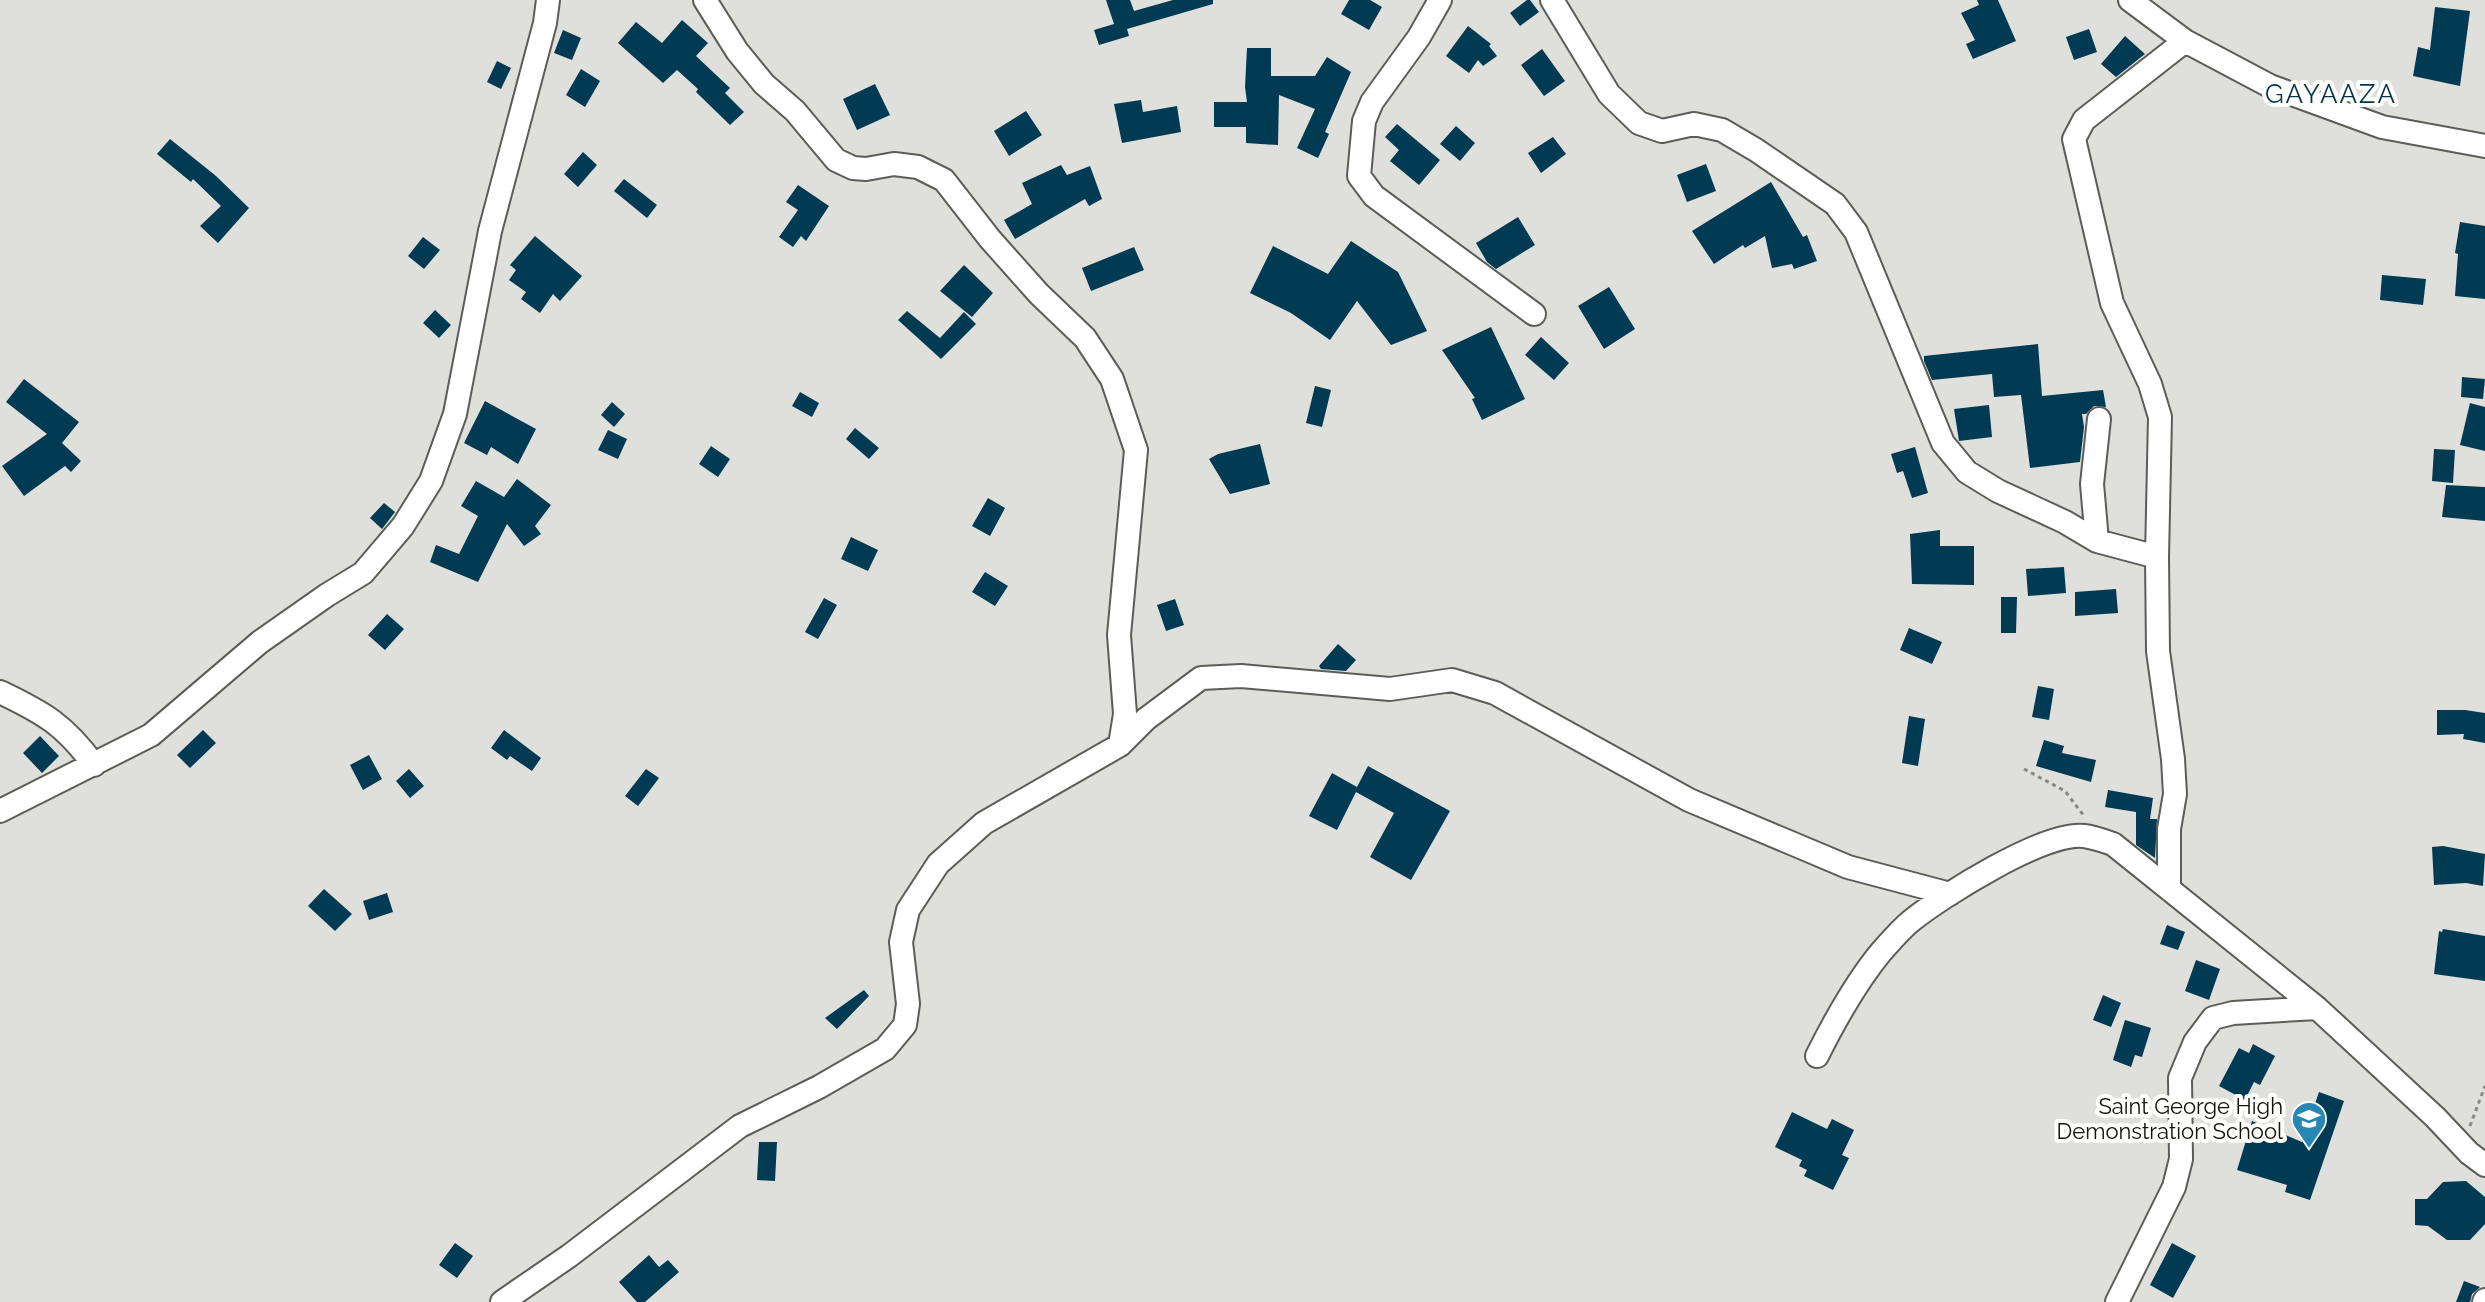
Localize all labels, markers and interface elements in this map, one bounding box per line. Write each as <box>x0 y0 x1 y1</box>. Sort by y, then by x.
district label: GAYAAZA <box>2265 79 2397 109</box>
place label: Saint George High Demonstration School <box>2057 1093 2283 1144</box>
school or university icon: Saint George High Demonstration School <box>2290 1100 2328 1150</box>

